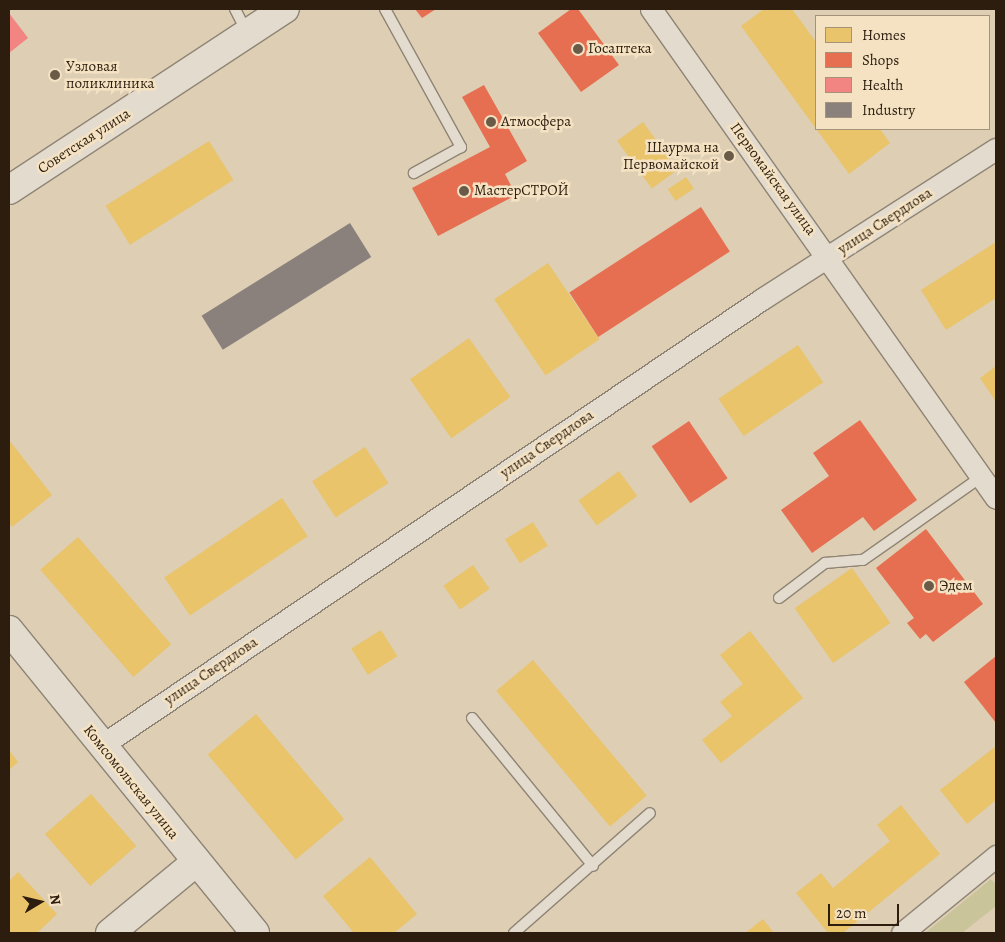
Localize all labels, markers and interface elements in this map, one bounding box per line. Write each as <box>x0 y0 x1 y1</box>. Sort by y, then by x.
legend <box>815 15 990 130</box>
text: Homes <box>862 25 906 45</box>
place label: Госаптека <box>588 40 652 58</box>
marker: Госаптека <box>572 43 584 55</box>
text: Shops <box>862 50 899 70</box>
place label: Узловая поликлиника <box>66 57 154 92</box>
marker: Узловая поликлиника <box>48 68 62 82</box>
text: Health <box>862 75 903 95</box>
text: Industry <box>862 100 915 120</box>
street label: Советская улица <box>34 104 134 178</box>
place label: Атмосфера <box>501 113 571 131</box>
marker: Атмосфера <box>485 116 497 128</box>
street label: Первомайская улица <box>726 119 820 239</box>
place label: Шаурма на Первомайской <box>623 138 719 173</box>
marker: Шаурма на Первомайской <box>723 150 735 162</box>
place label: МастерСТРОЙ <box>474 182 569 200</box>
street label: улица Свердлова <box>835 184 935 258</box>
marker: МастерСТРОЙ <box>458 185 470 197</box>
street label: улица Свердлова <box>497 406 597 482</box>
place label: Эдем <box>939 577 973 595</box>
marker: Эдем <box>923 580 935 592</box>
street label: улица Свердлова <box>161 633 261 709</box>
street label: Комсомольская улица <box>79 721 183 843</box>
north arrow <box>15 877 65 927</box>
text: N <box>45 893 65 906</box>
scale bar <box>830 894 901 926</box>
text: 20 m <box>836 903 867 923</box>

